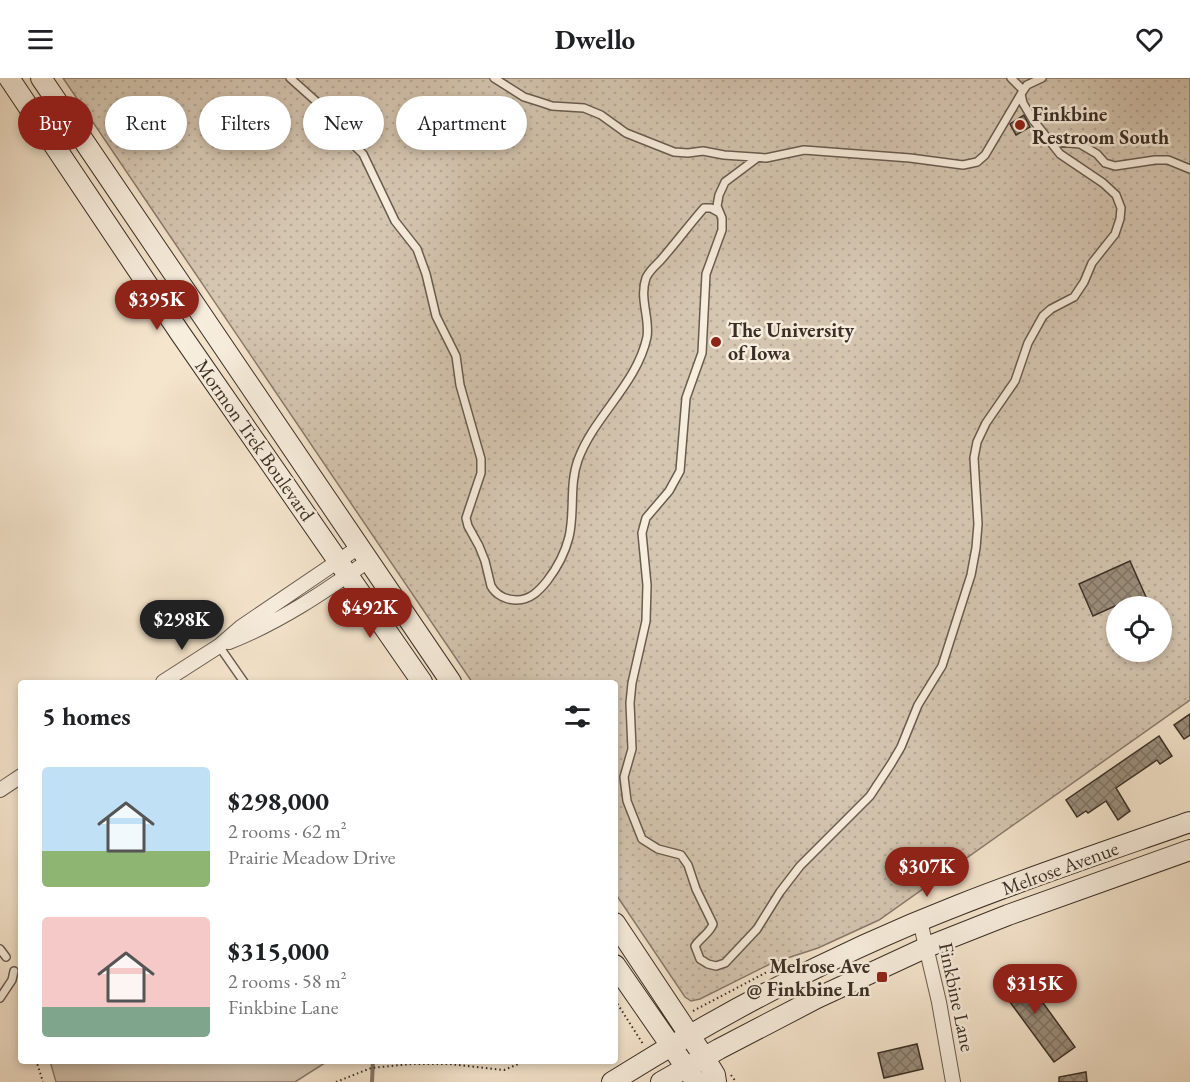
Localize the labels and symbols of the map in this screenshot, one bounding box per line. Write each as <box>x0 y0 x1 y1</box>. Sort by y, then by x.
place label: Finkbine Restroom South <box>1032 101 1169 150</box>
marker: Finkbine Restroom South <box>1013 118 1027 132</box>
pin: $395K <box>115 280 199 331</box>
place label: The University of Iowa <box>728 317 855 366</box>
marker: The University of Iowa <box>709 335 723 349</box>
street label: Mormon Trek Boulevard <box>189 354 321 527</box>
pin: $492K <box>328 588 412 639</box>
pin: $298K <box>140 600 224 651</box>
street label: Melrose Avenue <box>998 835 1122 901</box>
pin: $307K <box>885 847 969 898</box>
street label: Finkbine Lane <box>933 940 981 1054</box>
place label: Melrose Ave @ Finkbine Ln <box>746 953 870 1002</box>
pin: $315K <box>993 964 1077 1015</box>
marker: Melrose Ave @ Finkbine Ln <box>875 970 889 984</box>

